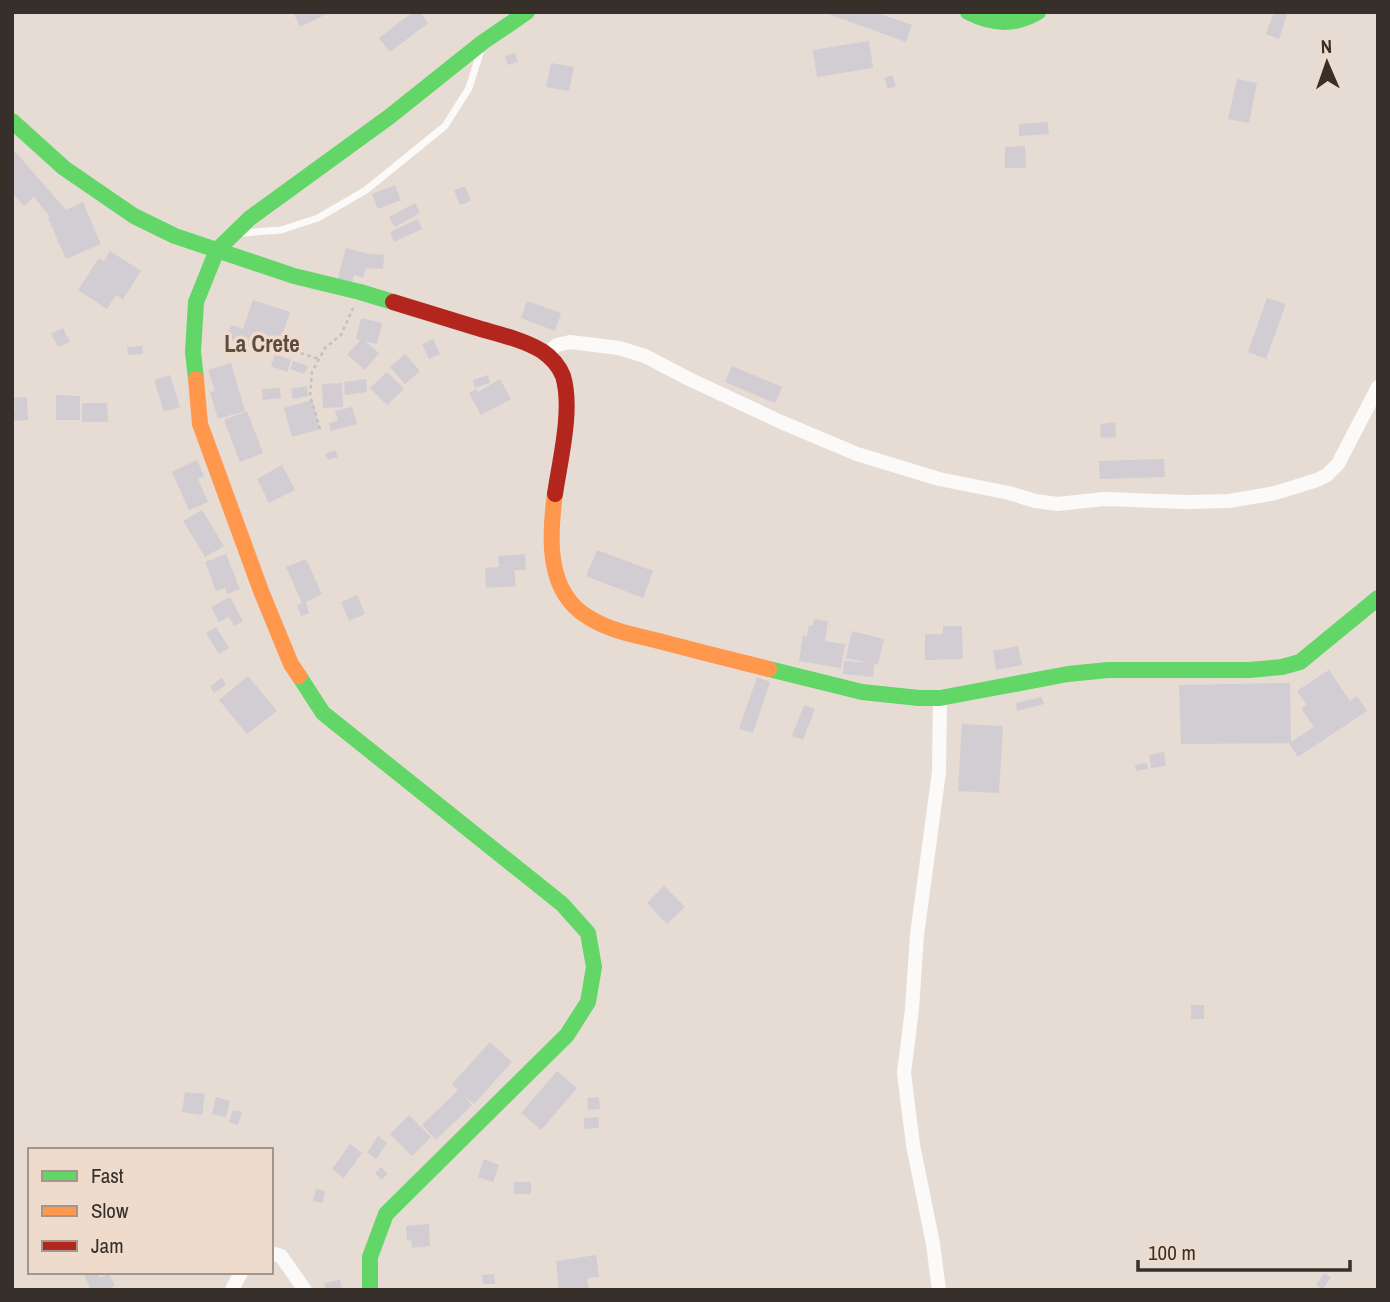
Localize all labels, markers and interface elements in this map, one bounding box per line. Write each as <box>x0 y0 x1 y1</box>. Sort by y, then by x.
north arrow <box>1292 28 1362 98</box>
text: N <box>1320 33 1332 59</box>
district label: La Crete <box>224 328 300 359</box>
legend <box>28 1148 273 1274</box>
text: Fast <box>91 1161 124 1190</box>
text: Slow <box>91 1196 129 1225</box>
scale bar <box>1138 1228 1350 1272</box>
text: Jam <box>91 1231 124 1260</box>
text: 100 m <box>1148 1238 1196 1267</box>

